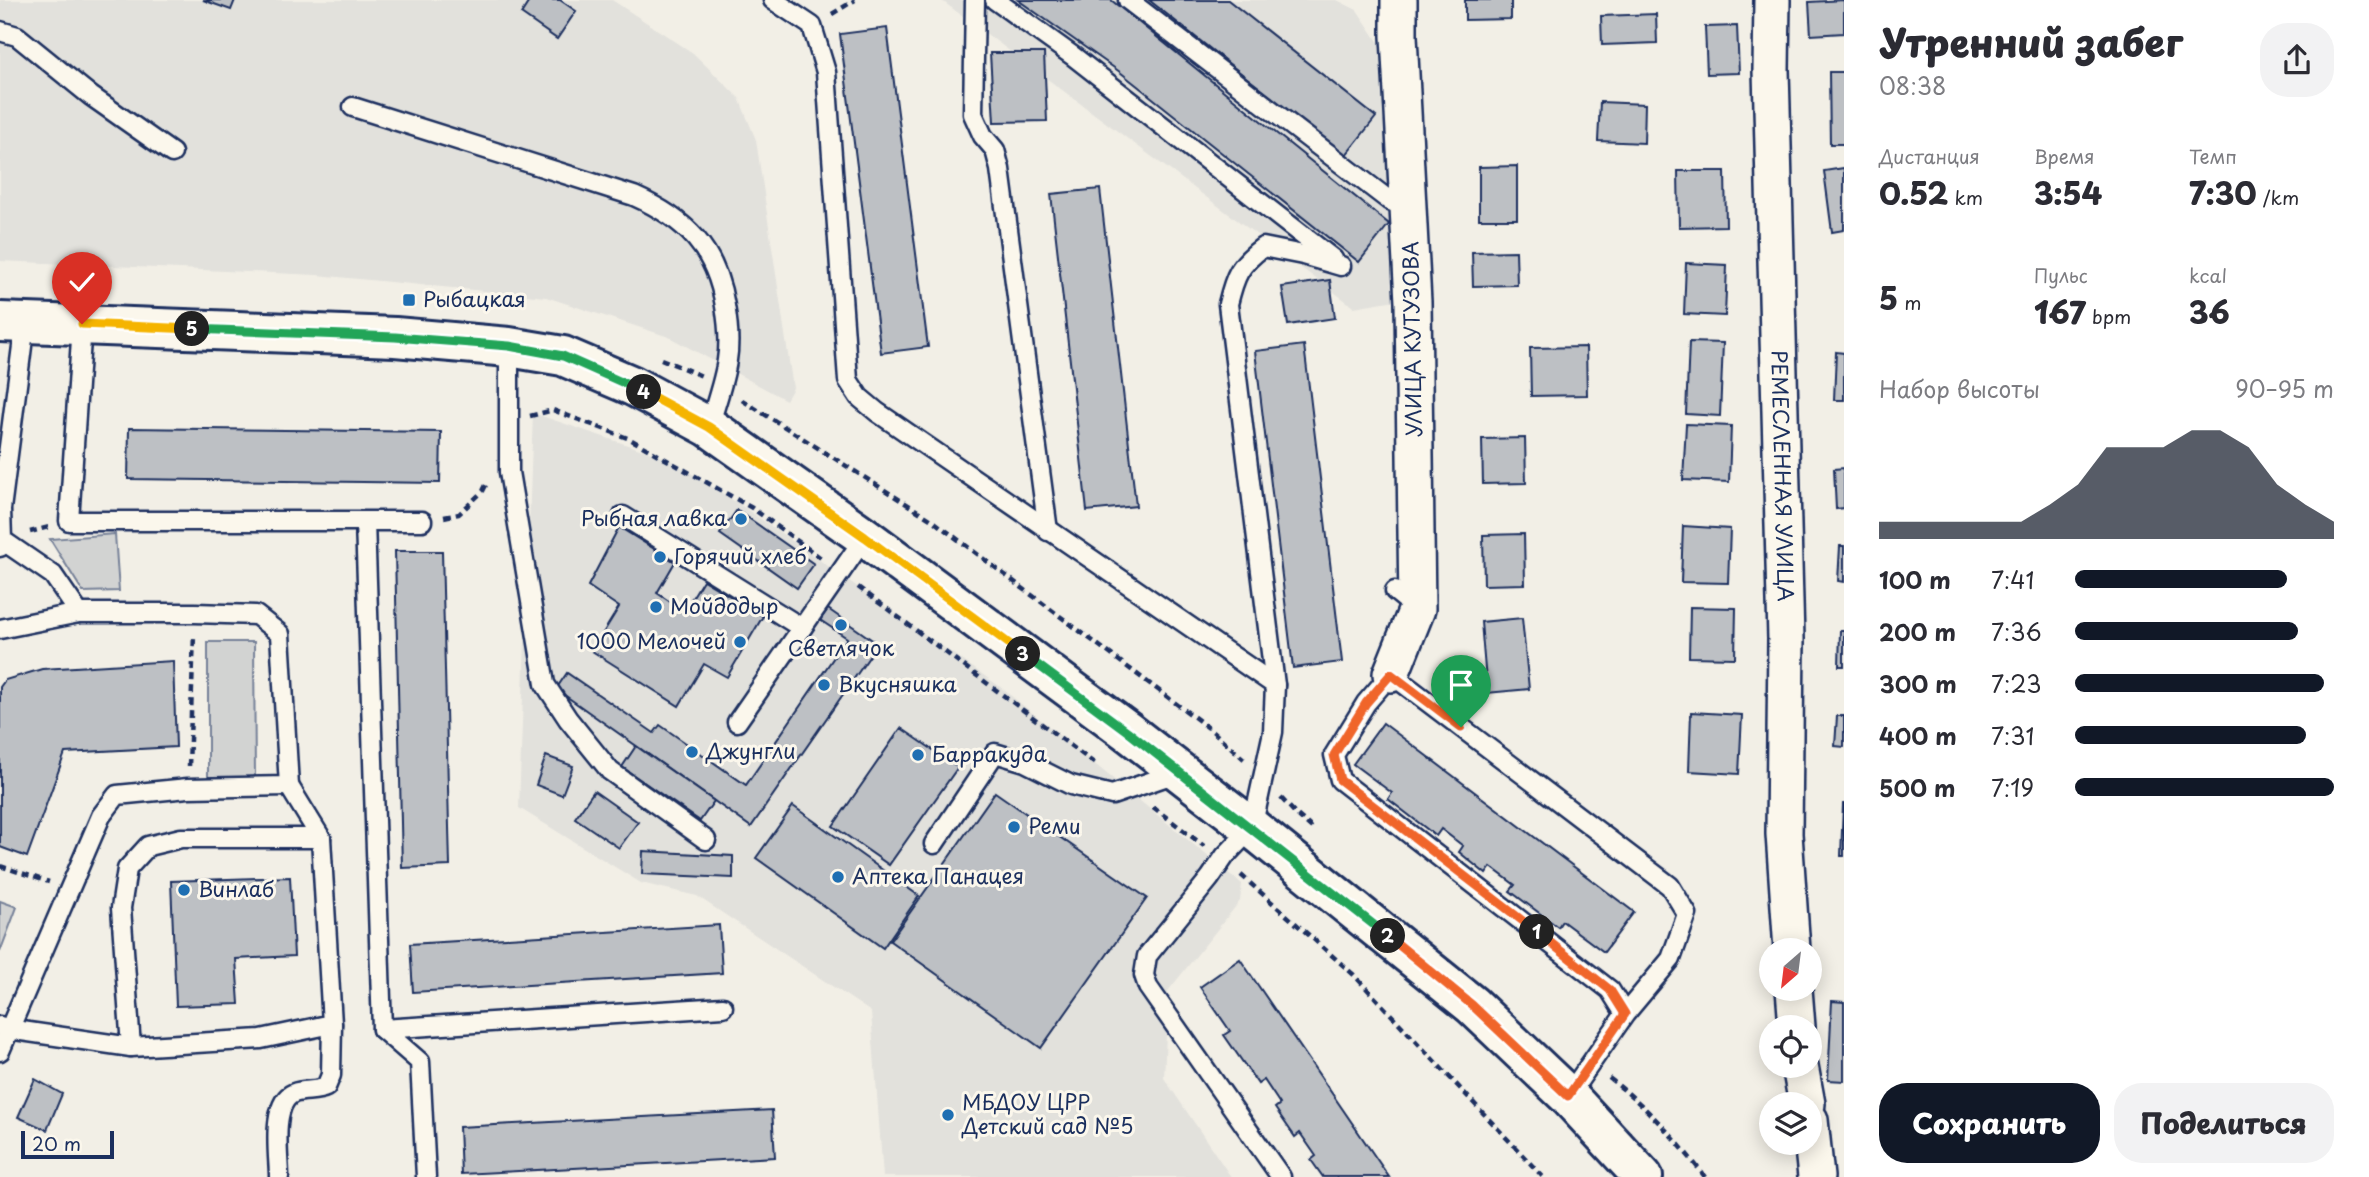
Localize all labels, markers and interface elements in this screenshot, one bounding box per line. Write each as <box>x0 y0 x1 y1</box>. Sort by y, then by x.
text: Утренний забег <box>1879 13 2183 70</box>
button: share <box>2260 23 2334 97</box>
text: 08:38 <box>1879 68 1946 103</box>
text: Дистанция <box>1879 142 1980 170</box>
text: Время <box>2034 142 2095 170</box>
text: Темп <box>2189 142 2237 170</box>
text: 0.52 <box>1879 170 1948 215</box>
text: 3:54 <box>2034 170 2102 215</box>
text: 7:30 <box>2189 170 2257 215</box>
text: km <box>1948 183 1983 211</box>
text: /km <box>2257 183 2299 211</box>
street label: УЛИЦА КУТУЗОВА <box>1393 241 1429 437</box>
pin <box>52 252 112 324</box>
text: Пульс <box>2034 261 2088 289</box>
text: kcal <box>2189 261 2227 289</box>
icon: check <box>63 263 101 301</box>
text: 5 <box>1879 275 1898 320</box>
place label: Рыбацкая <box>423 282 526 314</box>
text: m <box>1898 288 1922 316</box>
text: 167 <box>2034 289 2086 334</box>
text: 36 <box>2189 289 2230 334</box>
marker: Рыбацкая <box>401 292 417 308</box>
text: bpm <box>2086 302 2131 330</box>
pin: 5 <box>174 312 210 346</box>
text: 5 <box>185 314 198 342</box>
street label: РЕМЕСЛЕННАЯ УЛИЦА <box>1764 350 1803 602</box>
text: Набор высоты <box>1879 371 2040 406</box>
text: 90–95 m <box>2235 371 2334 406</box>
pin: 4 <box>626 374 662 410</box>
text: 4 <box>637 377 650 405</box>
place label: Рыбная лавка <box>581 501 727 533</box>
marker: Рыбная лавка <box>733 511 749 527</box>
place label: Горячий хлеб <box>674 539 807 571</box>
marker: Горячий хлеб <box>652 549 668 565</box>
text: 100 m <box>1879 562 1951 597</box>
text: 7:41 <box>1991 562 2034 597</box>
place label: Мойдодыр <box>670 589 778 621</box>
marker: Мойдодыр <box>648 599 664 615</box>
text: 200 m <box>1879 614 1956 649</box>
text: 7:36 <box>1991 614 2042 649</box>
marker: Светлячок <box>833 617 849 633</box>
place label: 1000 Мелочей <box>577 624 726 656</box>
place label: Светлячок <box>788 631 895 663</box>
marker: 1000 Мелочей <box>732 634 748 650</box>
pin: 3 <box>1006 636 1040 672</box>
text: 3 <box>1016 639 1029 667</box>
pin <box>1431 655 1491 727</box>
icon: arrive <box>1442 666 1480 704</box>
text: 300 m <box>1879 666 1957 701</box>
text: 7:23 <box>1991 666 2041 701</box>
place label: Вкусняшка <box>838 667 957 699</box>
marker: Вкусняшка <box>816 677 832 693</box>
text: 400 m <box>1879 718 1957 753</box>
text: 7:31 <box>1991 718 2034 753</box>
place label: Джунгли <box>705 734 796 766</box>
place label: Барракуда <box>932 737 1047 769</box>
marker: Джунгли <box>684 744 700 760</box>
marker: Барракуда <box>910 747 926 763</box>
text: 500 m <box>1879 770 1956 805</box>
text: 7:19 <box>1991 770 2034 805</box>
place label: Реми <box>1028 809 1081 841</box>
marker: Реми <box>1006 819 1022 835</box>
place label: Аптека Панацея <box>852 859 1024 891</box>
marker: Аптека Панацея <box>830 869 846 885</box>
place label: Винлаб <box>198 872 274 904</box>
marker: Винлаб <box>176 882 192 898</box>
pin: 1 <box>1520 914 1554 950</box>
text: 1 <box>1532 917 1541 945</box>
pin: 2 <box>1370 918 1406 954</box>
text: 2 <box>1381 921 1394 949</box>
north arrow <box>1759 938 1822 1001</box>
map controls <box>1759 938 1822 1155</box>
button: locate <box>1759 1015 1822 1078</box>
button: Сохранить <box>1879 1083 2100 1163</box>
button: Поделиться <box>2114 1083 2334 1163</box>
place label: МБДОУ ЦРР Детский сад №5 <box>961 1085 1134 1141</box>
button: layers <box>1759 1092 1822 1155</box>
marker: МБДОУ ЦРР Детский сад №5 <box>940 1107 956 1123</box>
scale bar <box>21 1128 114 1160</box>
text: 20 m <box>32 1129 81 1157</box>

